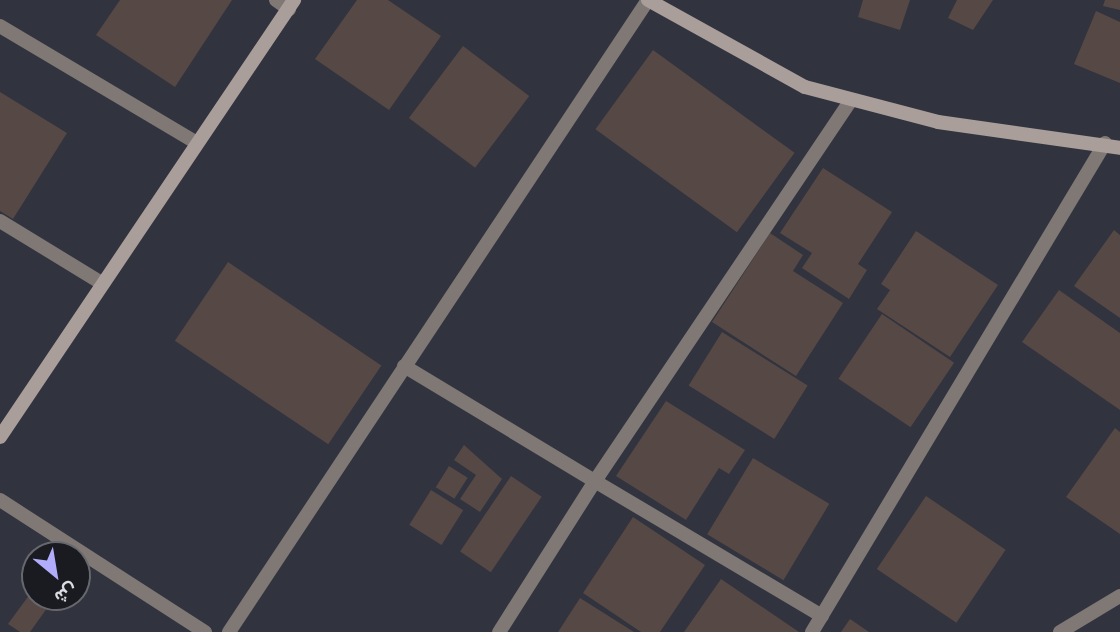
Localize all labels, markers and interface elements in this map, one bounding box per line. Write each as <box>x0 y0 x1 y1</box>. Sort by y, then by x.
north arrow <box>21 541 91 611</box>
text: ش <box>49 575 82 610</box>

